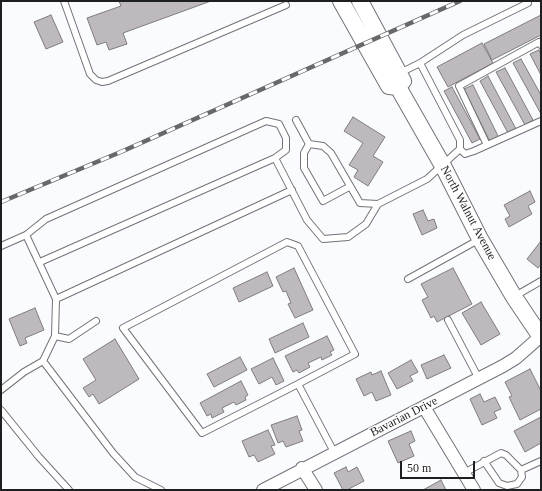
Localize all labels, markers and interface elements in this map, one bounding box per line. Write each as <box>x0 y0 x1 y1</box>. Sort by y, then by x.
street label: North Walnut Avenue <box>437 163 499 263</box>
street label: Bavarian Drive <box>368 394 440 440</box>
scale bar <box>402 453 477 479</box>
text: 50 m <box>407 461 431 475</box>

